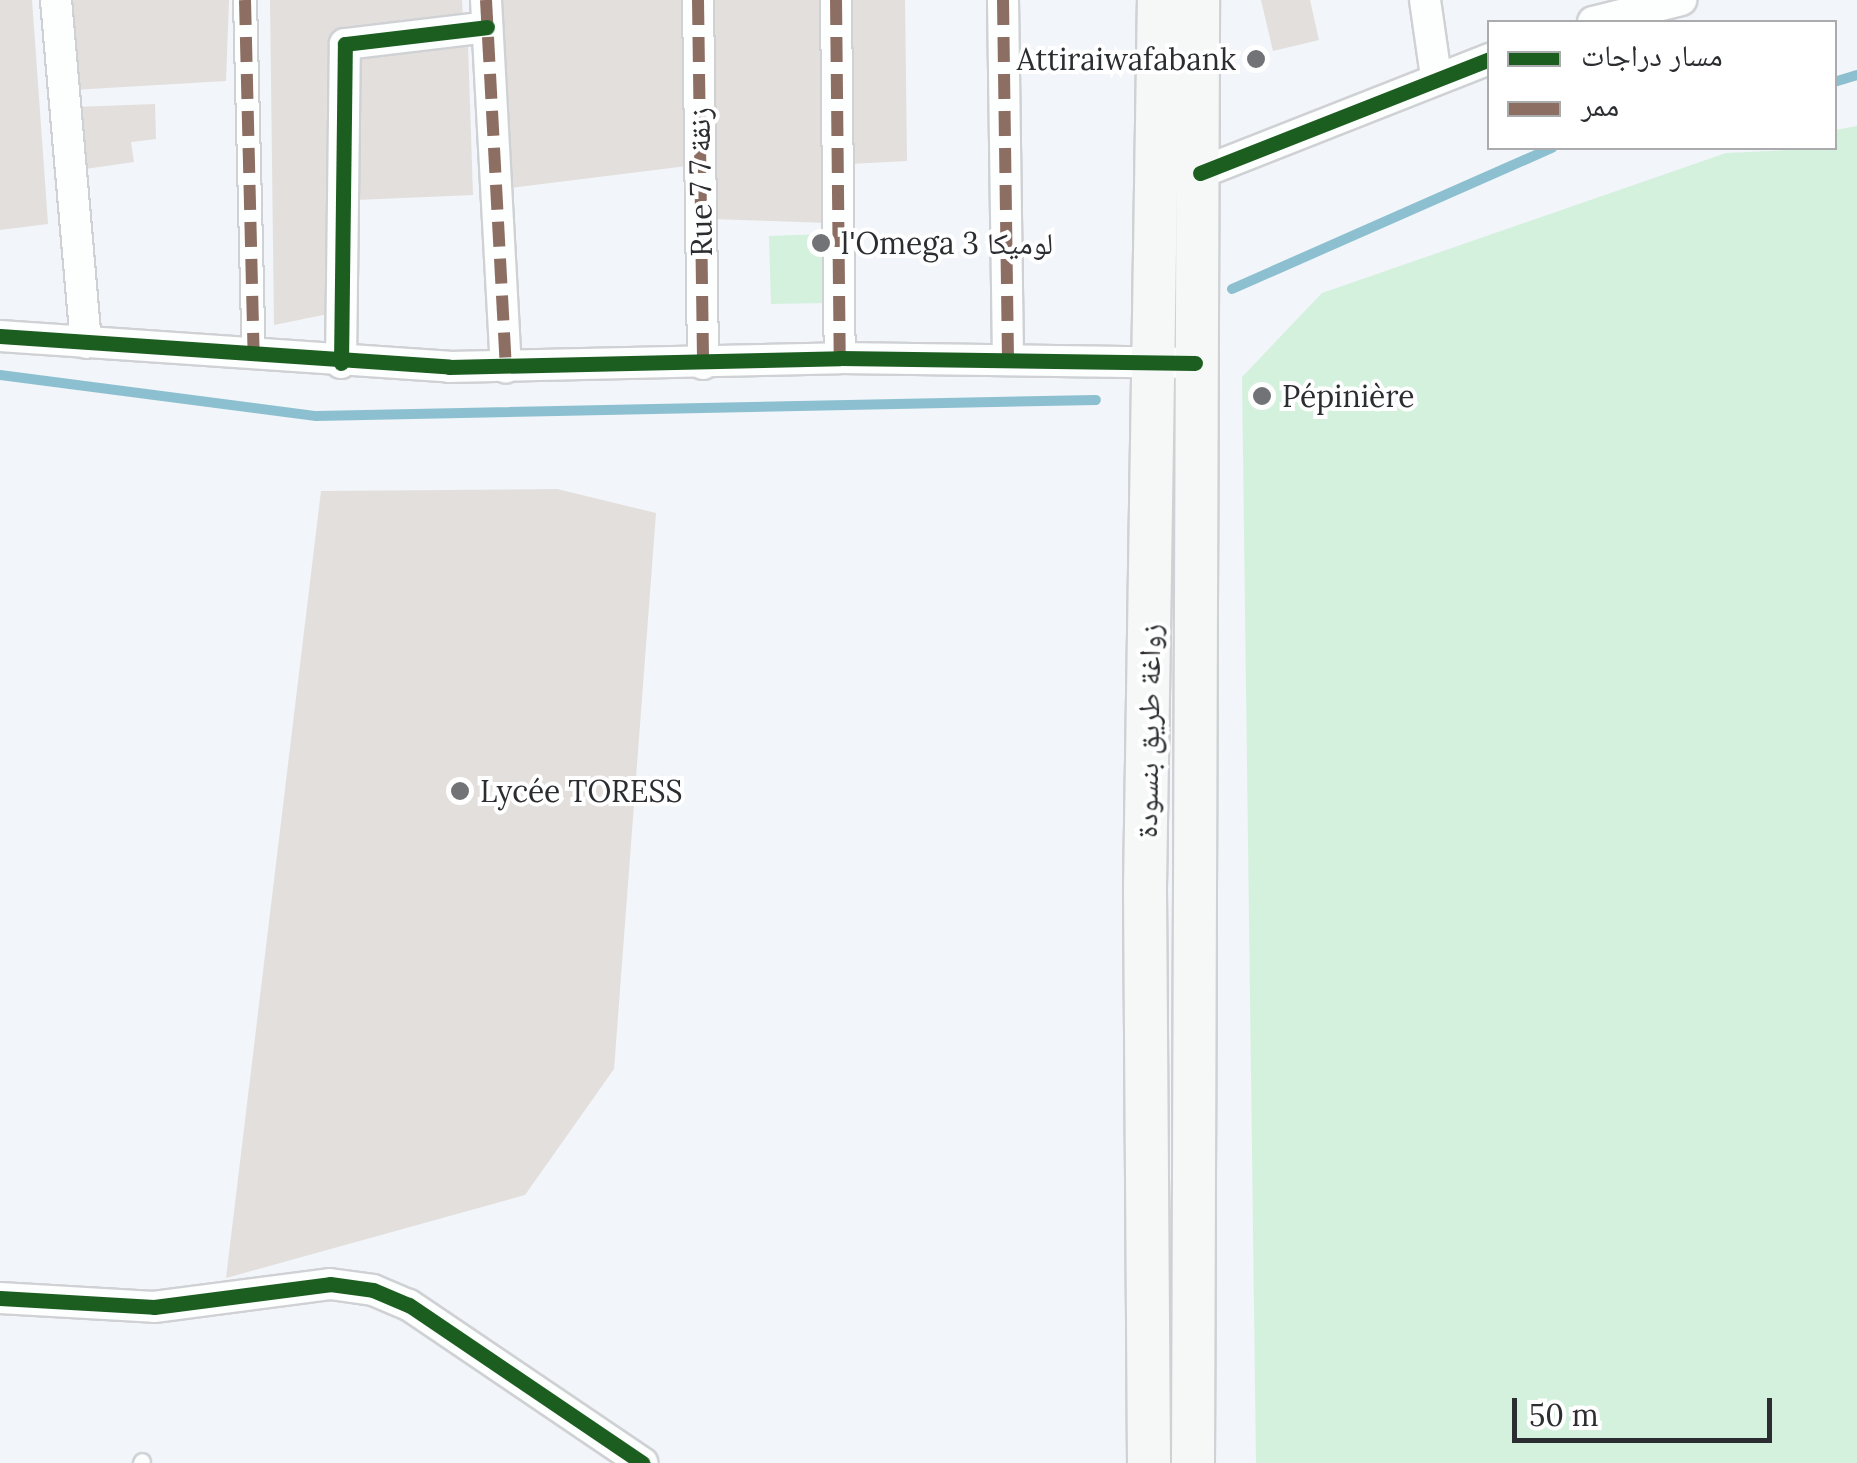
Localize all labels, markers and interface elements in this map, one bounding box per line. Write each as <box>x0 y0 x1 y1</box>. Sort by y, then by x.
legend <box>1487 20 1837 150</box>
text: مسار دراجات <box>1581 36 1723 74</box>
place label: Attiraiwafabank <box>1017 41 1236 77</box>
marker: Attiraiwafabank <box>1245 48 1267 70</box>
text: ممر <box>1581 86 1619 124</box>
street label: Rue 7 زنقة 7 <box>681 107 719 257</box>
place label: l'Omega 3 لوميكا <box>841 225 1053 261</box>
marker: l'Omega 3 لوميكا <box>810 232 832 254</box>
place label: Pépinière <box>1282 378 1414 414</box>
marker: Pépinière <box>1251 385 1273 407</box>
street label: زواغة طريق بنسودة <box>1128 624 1168 838</box>
place label: Lycée TORESS <box>480 773 682 809</box>
marker: Lycée TORESS <box>449 780 471 802</box>
scale bar <box>1517 1378 1777 1440</box>
text: 50 m <box>1529 1396 1599 1434</box>

